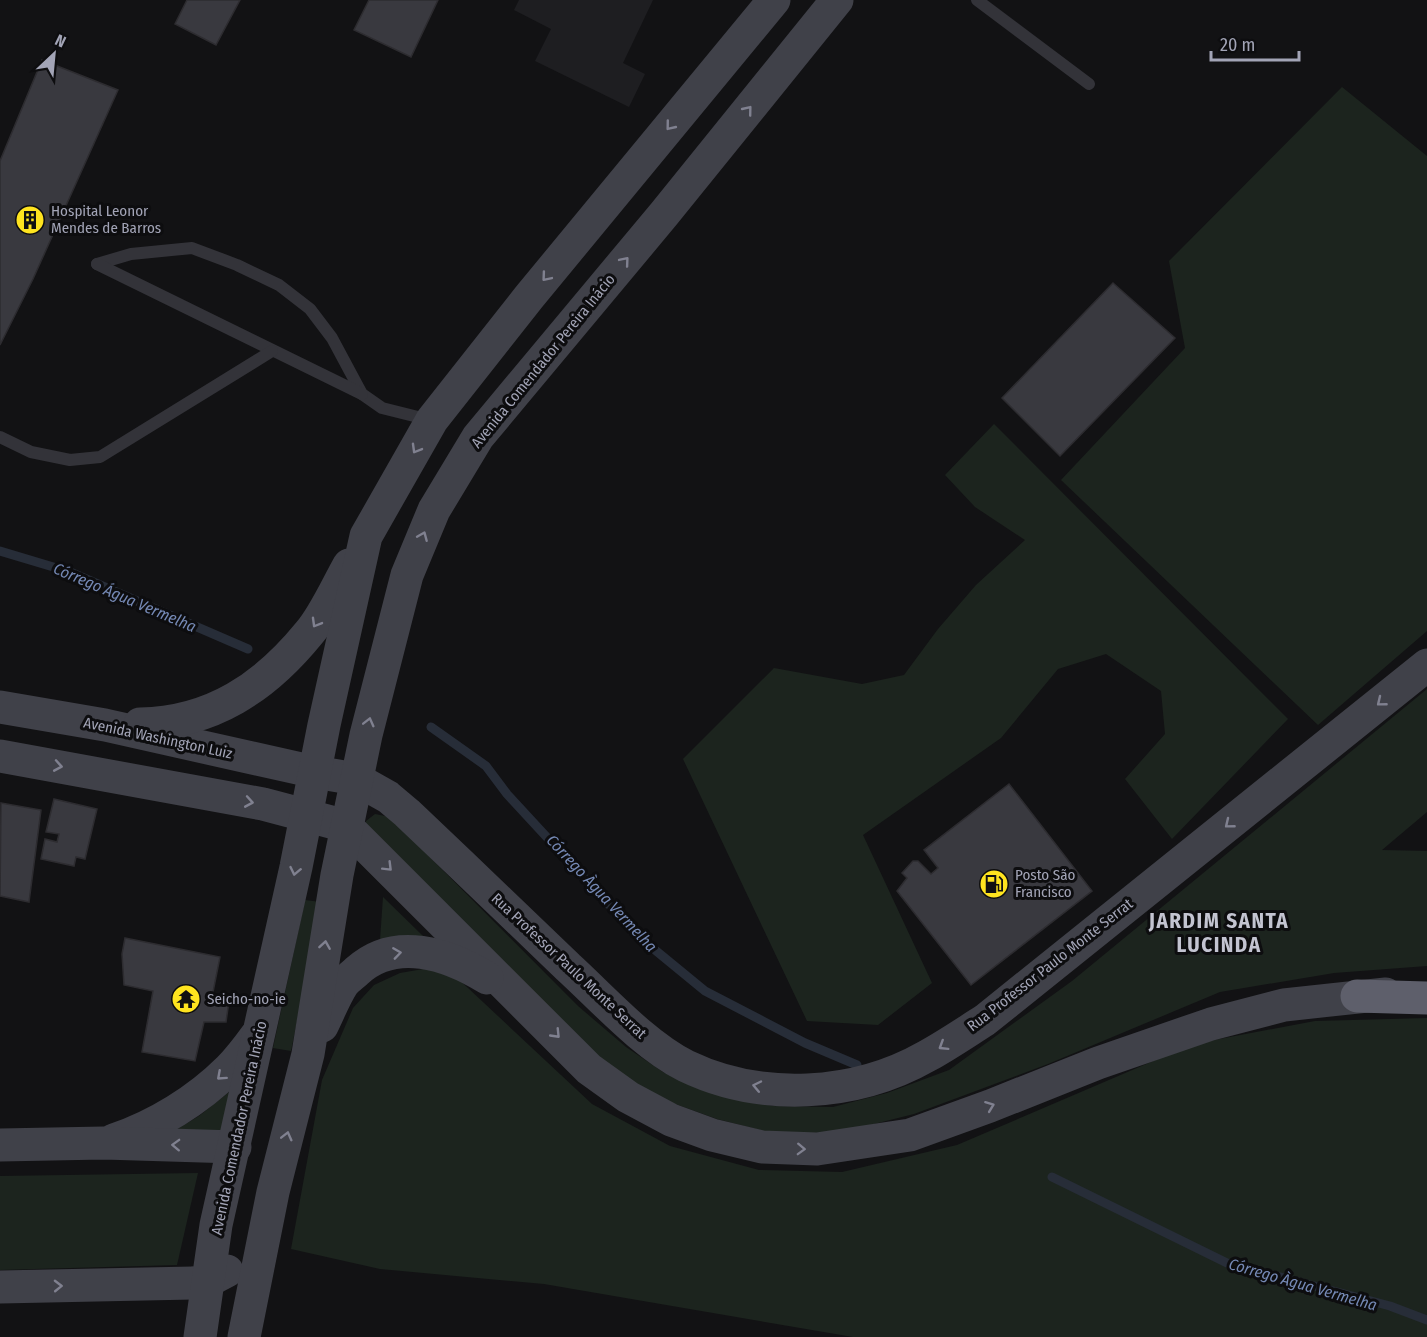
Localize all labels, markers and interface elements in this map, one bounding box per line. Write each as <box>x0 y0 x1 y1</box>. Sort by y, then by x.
north arrow <box>24 24 84 84</box>
scale bar <box>1211 24 1300 62</box>
text: N <box>52 30 69 52</box>
text: 20 m <box>1220 34 1255 56</box>
one-way arrow <box>741 106 752 117</box>
one-way arrow <box>667 119 678 130</box>
place label: Hospital Leonor Mendes de Barros <box>51 202 161 237</box>
building icon: Hospital Leonor Mendes de Barros <box>14 204 46 236</box>
one-way arrow <box>617 257 628 268</box>
street label: Avenida Comendador Pereira Inácio <box>467 270 619 452</box>
one-way arrow <box>543 270 554 281</box>
one-way arrow <box>412 442 423 453</box>
one-way arrow <box>416 531 428 542</box>
water label: Córrego Água Vermelha <box>51 558 199 636</box>
one-way arrow <box>312 617 323 627</box>
one-way arrow <box>1377 694 1388 705</box>
street label: Avenida Washington Luiz <box>82 713 234 763</box>
one-way arrow <box>362 718 374 728</box>
one-way arrow <box>52 759 62 772</box>
one-way arrow <box>245 795 254 807</box>
one-way arrow <box>1225 816 1236 827</box>
water label: Córrego Àgua Vermelha <box>542 830 662 956</box>
one-way arrow <box>380 859 391 870</box>
one-way arrow <box>289 866 302 876</box>
place label: Posto São Francisco <box>1015 866 1076 901</box>
fuel station icon: Posto São Francisco <box>978 868 1010 900</box>
street label: Rua Professor Paulo Monte Serrat <box>488 889 650 1043</box>
street label: Rua Professor Paulo Monte Serrat <box>964 895 1136 1035</box>
district label: JARDIM SANTA LUCINDA <box>1148 908 1289 958</box>
one-way arrow <box>319 941 331 950</box>
one-way arrow <box>392 948 402 960</box>
temple icon: Seicho-no-ie <box>170 983 202 1015</box>
place label: Seicho-no-ie <box>207 990 286 1008</box>
street label: Avenida Comendador Pereira Inácio <box>207 1019 271 1237</box>
one-way arrow <box>548 1027 559 1038</box>
one-way arrow <box>939 1039 950 1050</box>
one-way arrow <box>217 1069 228 1080</box>
one-way arrow <box>752 1081 762 1094</box>
one-way arrow <box>983 1101 994 1113</box>
one-way arrow <box>280 1131 293 1141</box>
one-way arrow <box>172 1139 181 1151</box>
one-way arrow <box>796 1142 805 1155</box>
water label: Córrego Àgua Vermelha <box>1227 1253 1379 1315</box>
one-way arrow <box>54 1279 63 1292</box>

